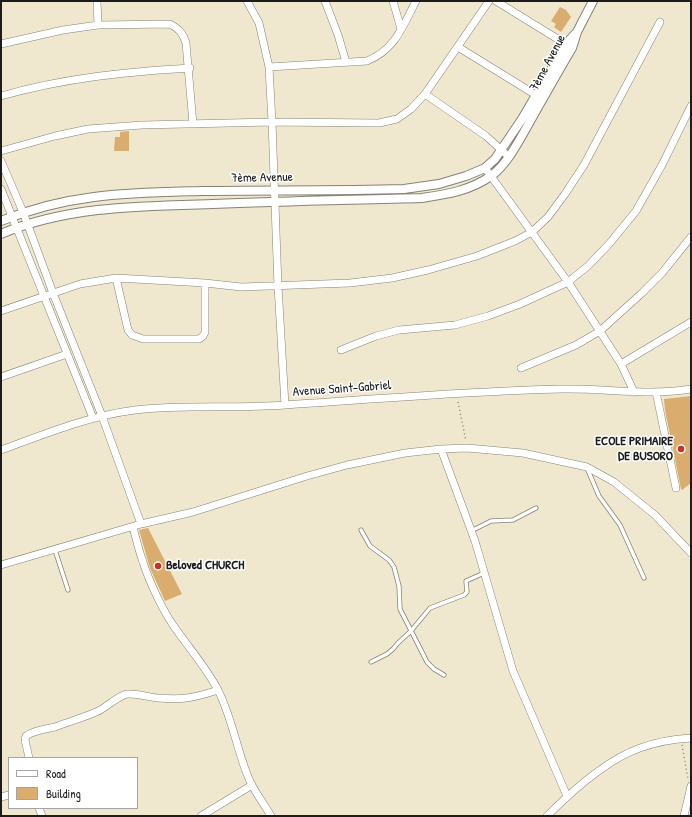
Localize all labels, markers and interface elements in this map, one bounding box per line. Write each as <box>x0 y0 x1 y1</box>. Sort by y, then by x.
street label: 7ème Avenue <box>527 32 569 94</box>
street label: 7ème Avenue <box>231 170 293 186</box>
street label: Avenue Saint-Gabriel <box>292 378 392 400</box>
place label: ECOLE PRIMAIRE DE BUSORO <box>595 434 673 465</box>
marker: ECOLE PRIMAIRE DE BUSORO <box>676 444 686 454</box>
place label: Beloved CHURCH <box>166 558 244 574</box>
marker: Beloved CHURCH <box>153 561 163 571</box>
legend <box>8 757 138 809</box>
text: Road <box>46 765 66 782</box>
text: Building <box>46 785 81 802</box>

